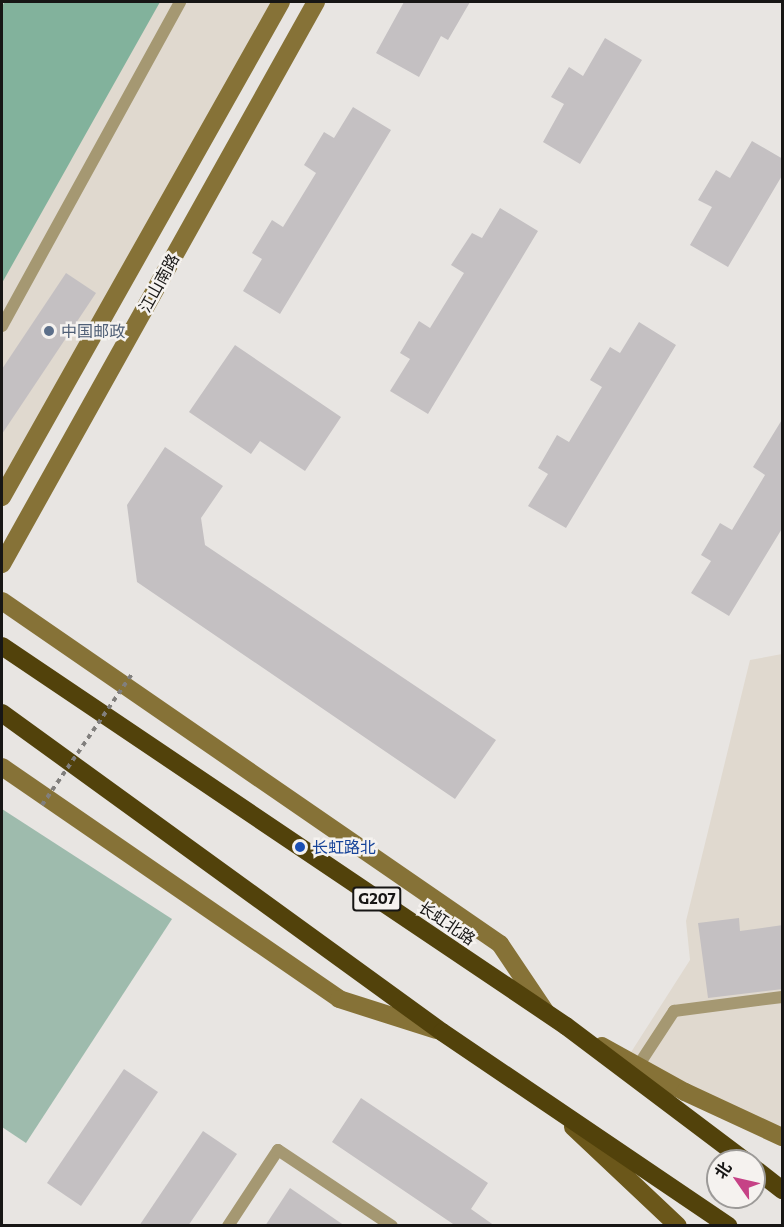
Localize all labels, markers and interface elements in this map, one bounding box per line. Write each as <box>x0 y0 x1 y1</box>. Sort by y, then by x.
street label: 江山南路 <box>135 250 183 316</box>
place label: 中国邮政 <box>61 321 125 341</box>
marker: 中国邮政 <box>42 324 56 338</box>
place label: 长虹路北 <box>312 837 376 857</box>
marker: 长虹路北 <box>293 840 307 854</box>
road number: G207 <box>352 887 403 911</box>
street label: 长虹北路 <box>415 897 479 949</box>
north arrow <box>706 1149 766 1209</box>
text: 北 <box>710 1158 735 1182</box>

